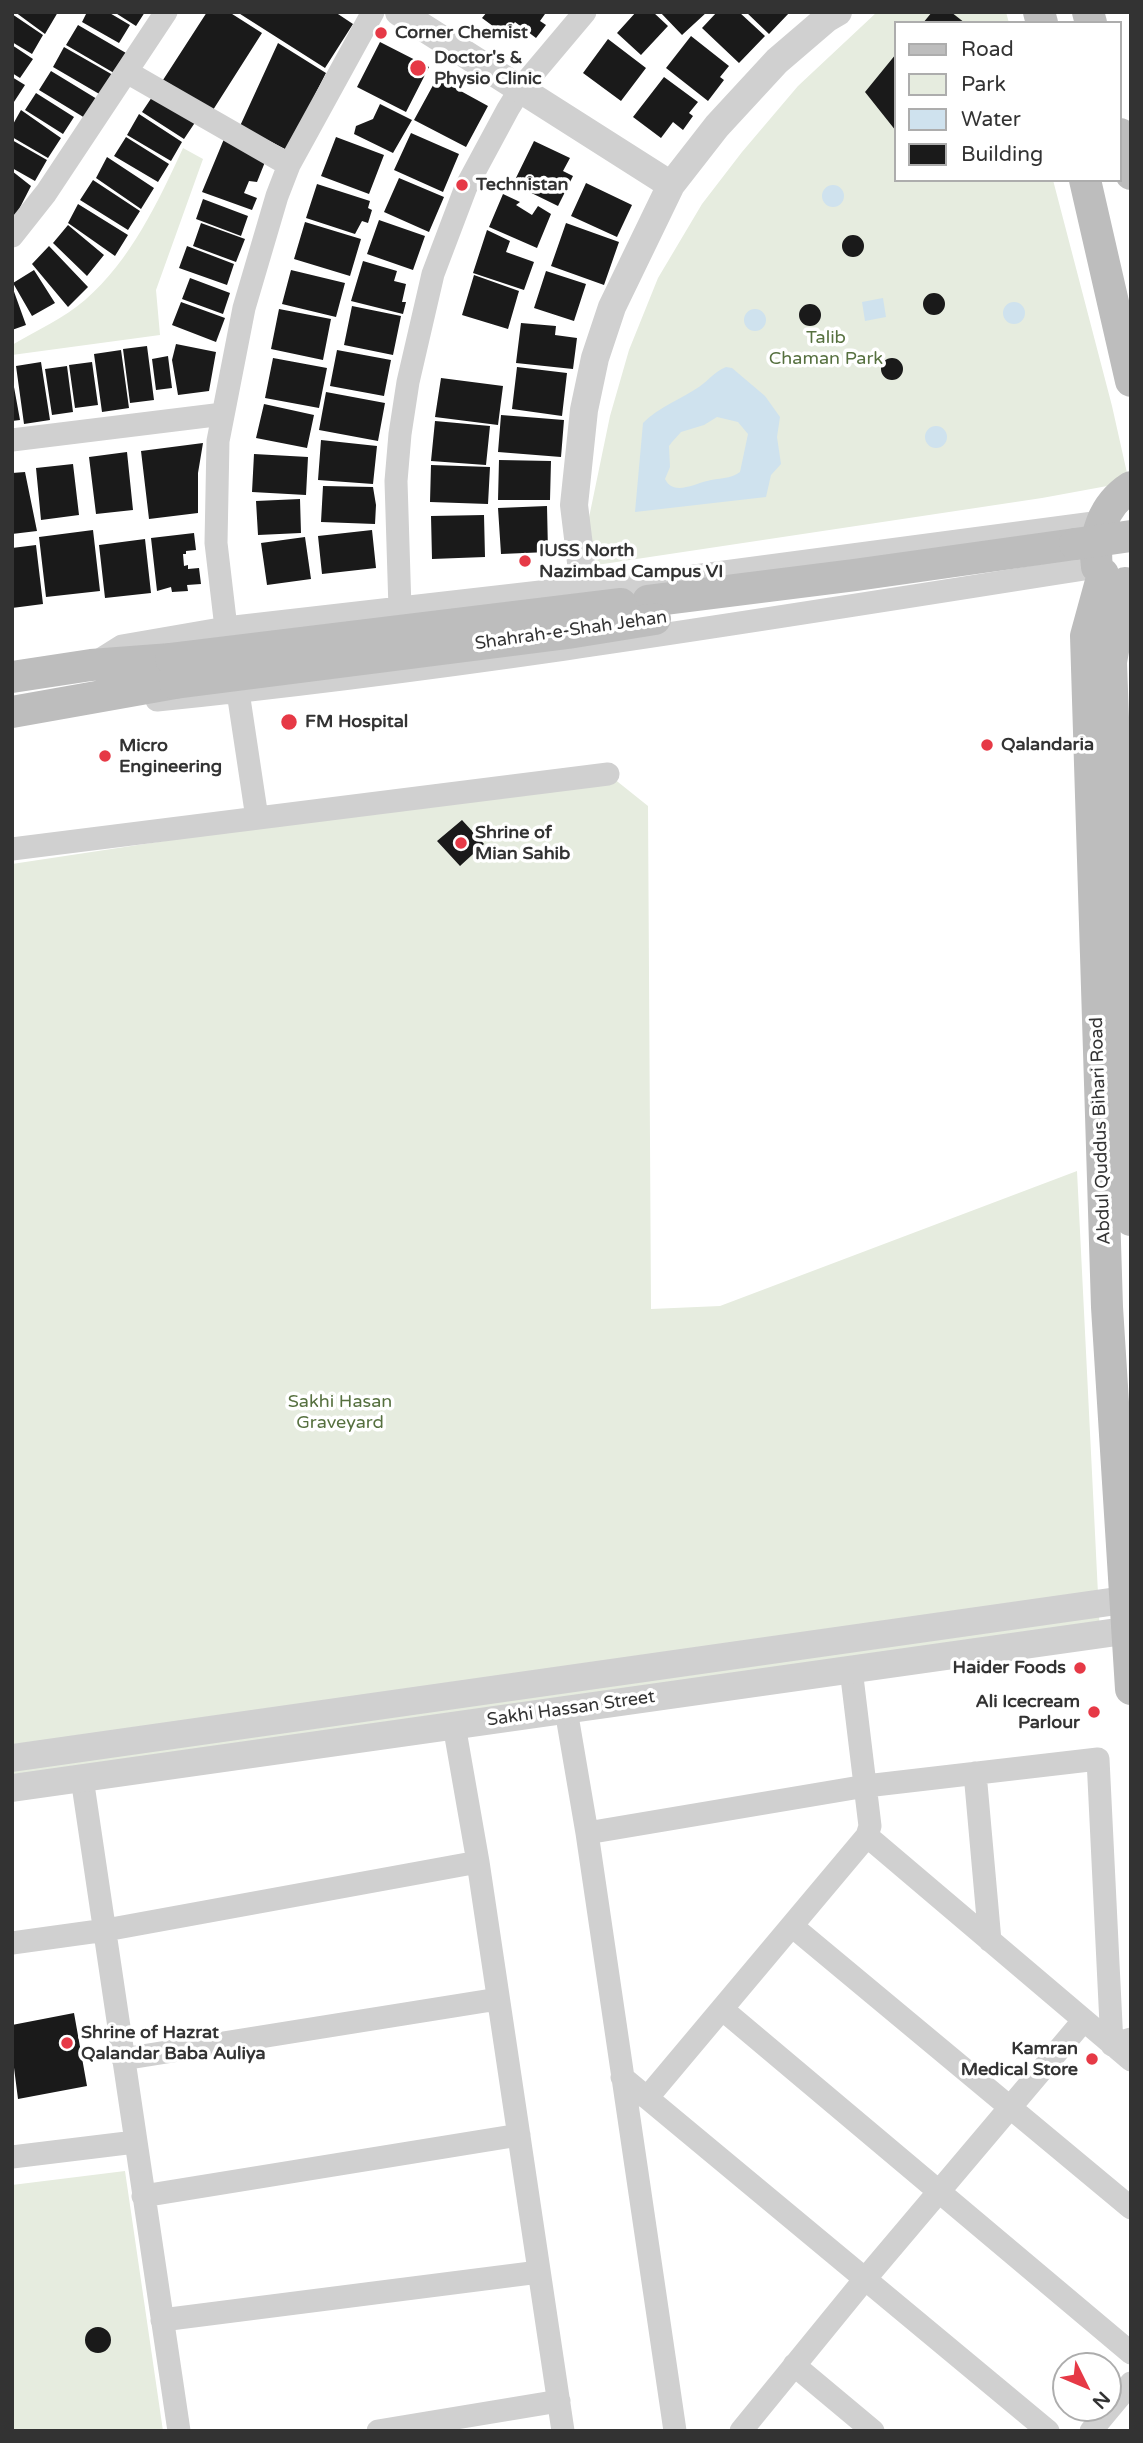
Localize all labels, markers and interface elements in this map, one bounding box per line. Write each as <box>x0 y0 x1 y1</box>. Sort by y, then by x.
legend <box>894 21 1122 182</box>
place label: Corner Chemist <box>395 22 528 44</box>
marker: Corner Chemist <box>373 25 389 41</box>
text: Road <box>961 37 1014 62</box>
place label: Doctor's & Physio Clinic <box>434 47 542 90</box>
marker: Doctor's & Physio Clinic <box>408 58 428 78</box>
text: Park <box>961 72 1006 97</box>
text: Water <box>961 107 1021 132</box>
text: Building <box>961 142 1043 167</box>
place label: Technistan <box>476 174 569 196</box>
marker: Technistan <box>454 177 470 193</box>
park label: Talib Chaman Park <box>769 327 883 370</box>
place label: IUSS North Nazimbad Campus VI <box>539 540 723 582</box>
marker: IUSS North Nazimbad Campus VI <box>517 553 533 569</box>
street label: Shahrah-e-Shah Jehan <box>474 607 668 655</box>
place label: FM Hospital <box>305 711 408 733</box>
marker: FM Hospital <box>279 712 299 732</box>
place label: Qalandaria <box>1001 734 1094 756</box>
place label: Micro Engineering <box>119 735 222 778</box>
marker: Qalandaria <box>979 737 995 753</box>
marker: Micro Engineering <box>97 748 113 764</box>
place label: Shrine of Mian Sahib <box>475 822 570 864</box>
marker: Shrine of Mian Sahib <box>453 835 469 851</box>
street label: Abdul Quddus Bihari Road <box>1086 1017 1116 1245</box>
park label: Sakhi Hasan Graveyard <box>288 1391 392 1434</box>
place label: Haider Foods <box>953 1657 1066 1679</box>
marker: Haider Foods <box>1072 1660 1088 1676</box>
street label: Sakhi Hassan Street <box>486 1687 656 1731</box>
place label: Ali Icecream Parlour <box>975 1691 1080 1734</box>
marker: Ali Icecream Parlour <box>1086 1704 1102 1720</box>
place label: Shrine of Hazrat Qalandar Baba Auliya <box>81 2022 266 2064</box>
marker: Shrine of Hazrat Qalandar Baba Auliya <box>59 2035 75 2051</box>
place label: Kamran Medical Store <box>961 2038 1078 2080</box>
marker: Kamran Medical Store <box>1084 2051 1100 2067</box>
north arrow <box>1052 2352 1122 2422</box>
text: N <box>1088 2387 1114 2413</box>

